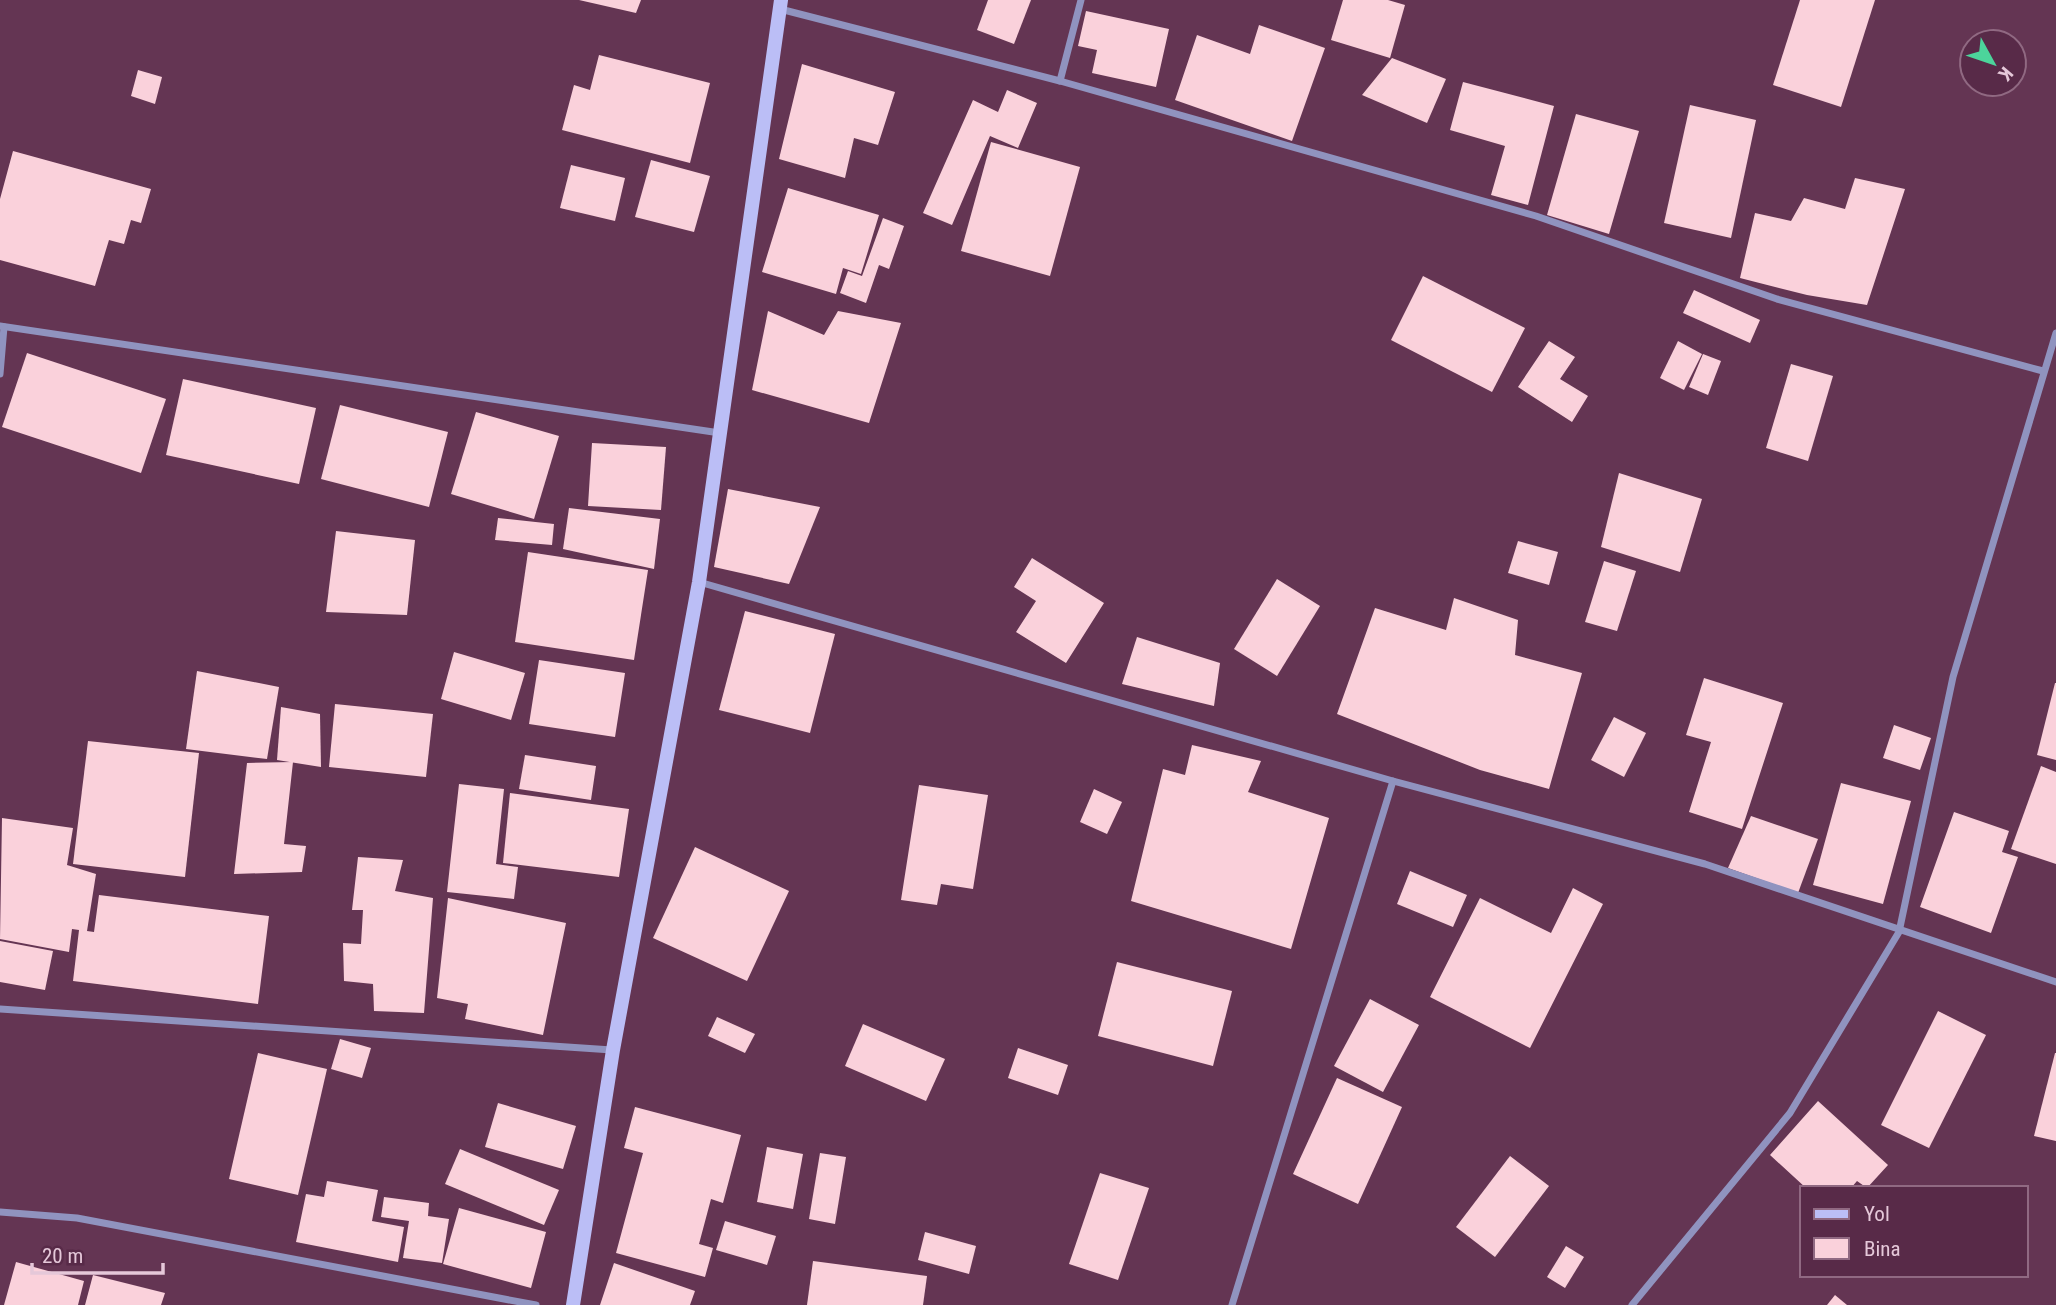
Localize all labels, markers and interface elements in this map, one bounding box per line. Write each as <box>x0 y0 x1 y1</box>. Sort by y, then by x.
north arrow <box>1958 28 2028 98</box>
text: K <box>1993 62 2018 85</box>
legend <box>1800 1186 2028 1277</box>
text: Yol <box>1864 1202 1890 1226</box>
scale bar <box>32 1232 163 1276</box>
text: Bina <box>1864 1237 1901 1261</box>
text: 20 m <box>42 1244 83 1268</box>

